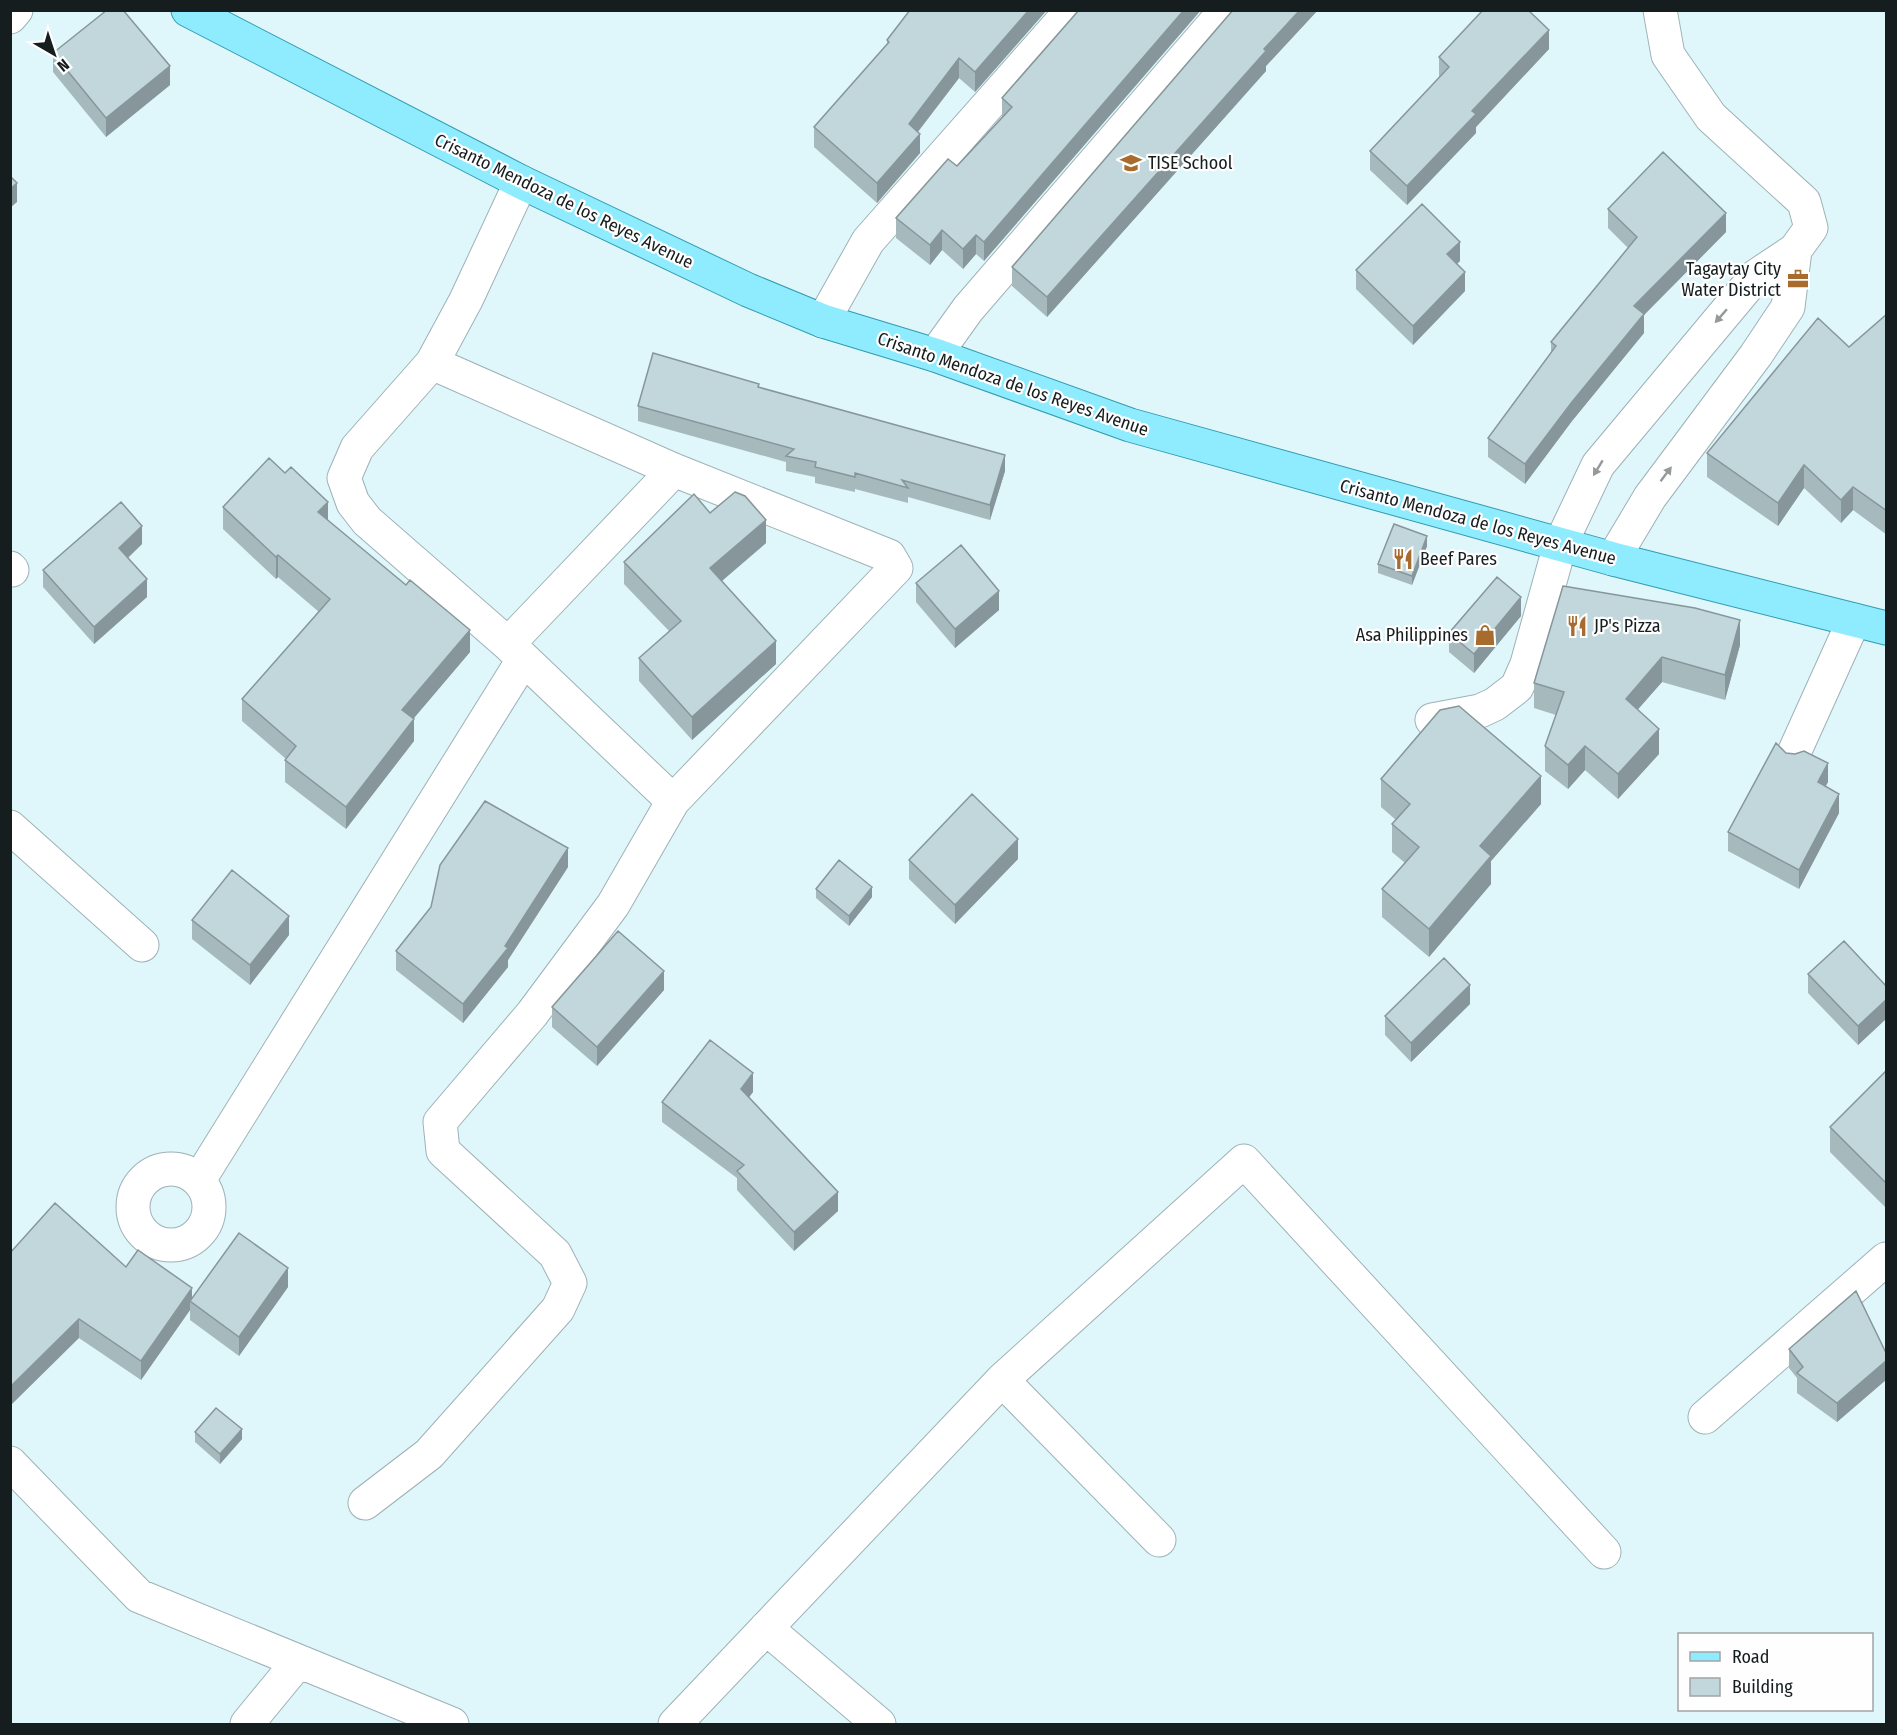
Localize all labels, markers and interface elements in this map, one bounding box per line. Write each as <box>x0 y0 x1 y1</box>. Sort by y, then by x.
north arrow <box>24 24 84 84</box>
text: N <box>53 55 73 76</box>
street label: Crisanto Mendoza de los Reyes Avenue <box>431 129 697 273</box>
school or university icon: TISE School <box>1119 151 1143 175</box>
place label: TISE School <box>1148 152 1233 174</box>
place label: Tagaytay City Water District <box>1681 258 1781 301</box>
office icon: Tagaytay City Water District <box>1786 267 1810 291</box>
one-way arrow <box>1714 308 1727 324</box>
street label: Crisanto Mendoza de los Reyes Avenue <box>875 327 1151 441</box>
one-way arrow <box>1592 459 1603 476</box>
one-way arrow <box>1660 467 1672 483</box>
street label: Crisanto Mendoza de los Reyes Avenue <box>1338 474 1619 570</box>
restaurant icon: Beef Pares <box>1391 547 1415 571</box>
place label: Beef Pares <box>1420 548 1497 570</box>
restaurant icon: JP's Pizza <box>1565 614 1589 638</box>
place label: JP's Pizza <box>1594 615 1661 637</box>
shop icon: Asa Philippines <box>1473 623 1497 647</box>
place label: Asa Philippines <box>1356 624 1468 646</box>
legend <box>1678 1633 1873 1711</box>
text: Road <box>1732 1646 1769 1668</box>
text: Building <box>1732 1676 1793 1698</box>

